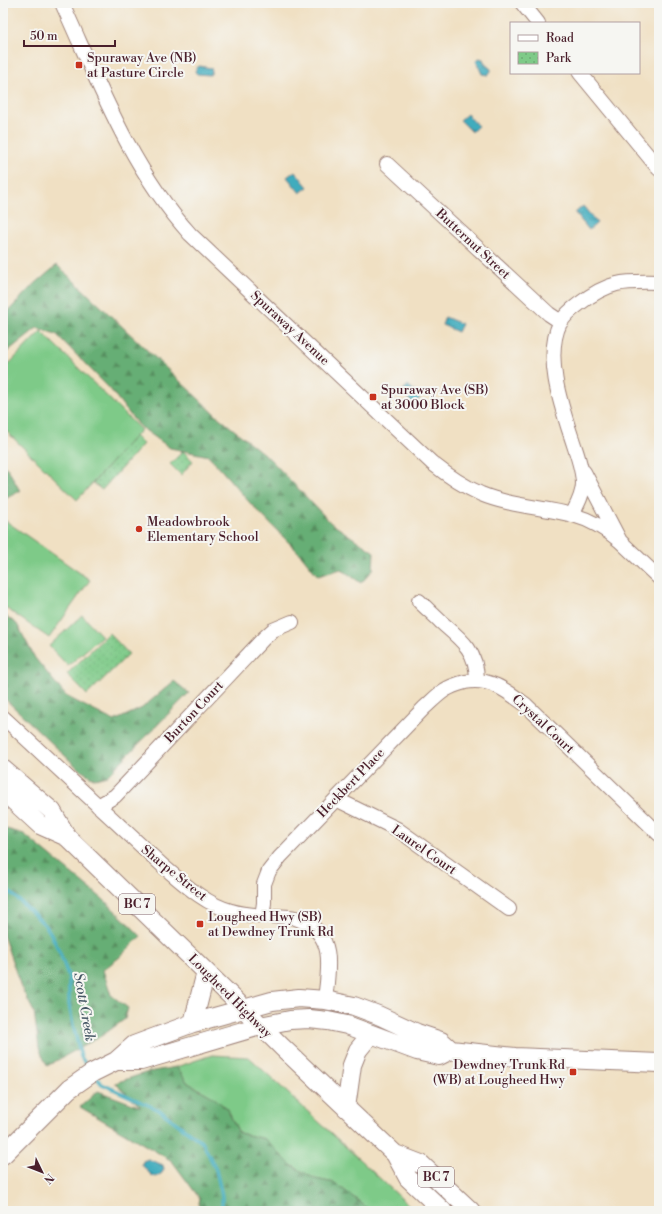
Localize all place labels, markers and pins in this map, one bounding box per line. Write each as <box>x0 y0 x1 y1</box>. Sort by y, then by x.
place label: Spuraway Ave (NB) at Pasture Circle <box>87 50 197 81</box>
marker: Spuraway Ave (NB) at Pasture Circle <box>74 60 84 70</box>
place label: Spuraway Ave (SB) at 3000 Block <box>381 382 488 413</box>
marker: Spuraway Ave (SB) at 3000 Block <box>368 392 378 402</box>
place label: Meadowbrook Elementary School <box>147 514 259 545</box>
marker: Meadowbrook Elementary School <box>134 524 144 534</box>
place label: Lougheed Hwy (SB) at Dewdney Trunk Rd <box>208 909 334 940</box>
marker: Lougheed Hwy (SB) at Dewdney Trunk Rd <box>195 919 205 929</box>
place label: Dewdney Trunk Rd (WB) at Lougheed Hwy <box>433 1057 566 1088</box>
marker: Dewdney Trunk Rd (WB) at Lougheed Hwy <box>568 1067 578 1077</box>

